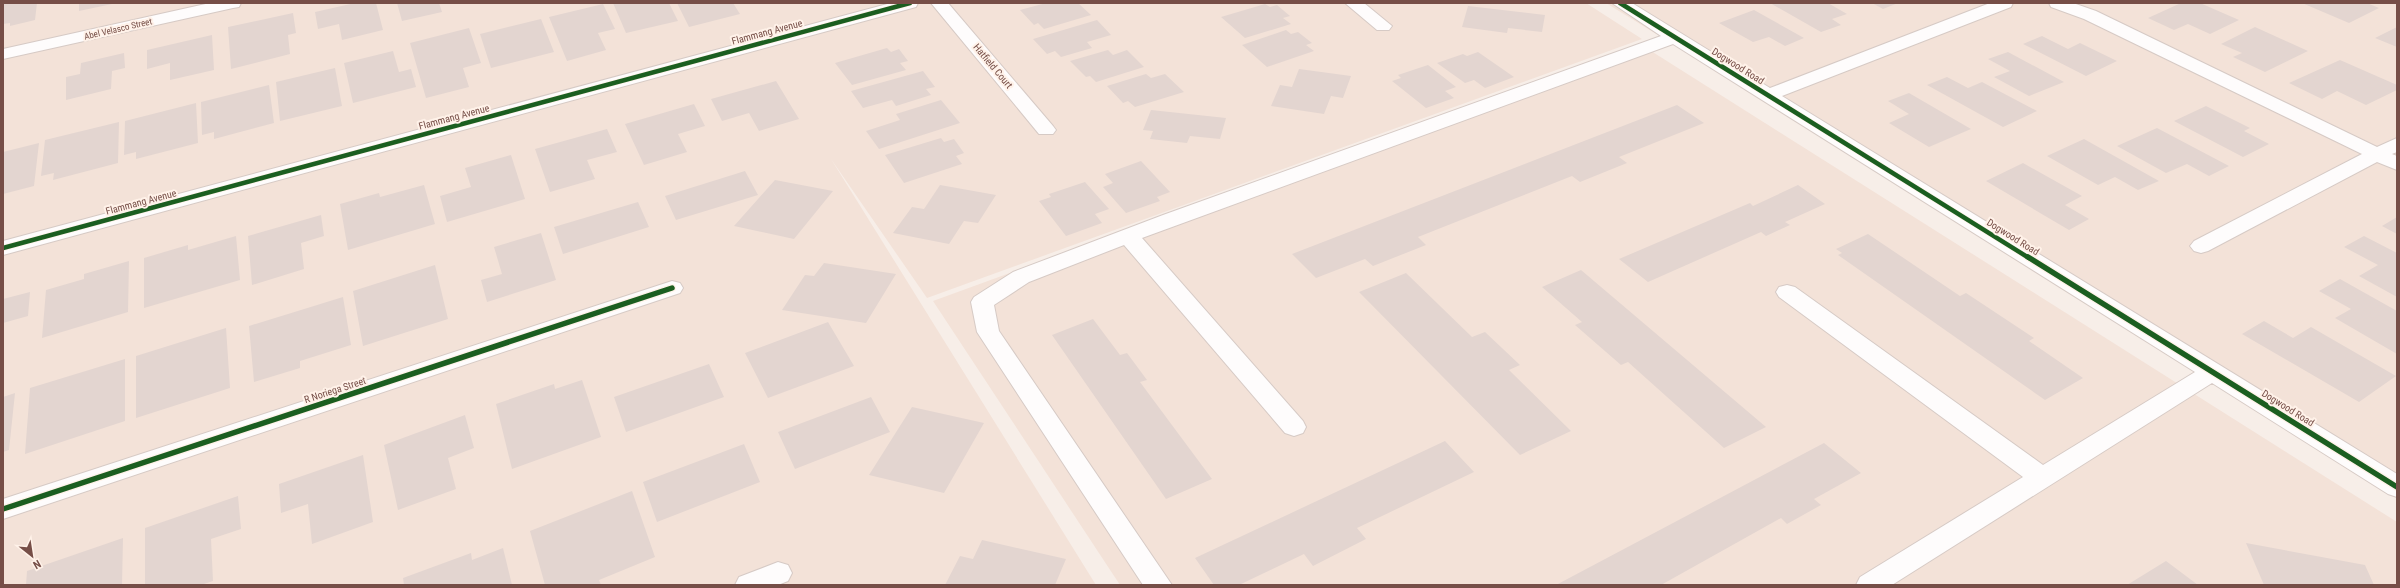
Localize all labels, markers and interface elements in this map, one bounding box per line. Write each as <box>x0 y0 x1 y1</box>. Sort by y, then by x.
street label: Abel Velasco Street <box>83 16 153 42</box>
street label: Flammang Avenue <box>731 17 804 47</box>
street label: Hatfield Court <box>971 41 1015 91</box>
street label: Dogwood Road <box>1710 46 1766 86</box>
street label: Flammang Avenue <box>418 102 491 132</box>
street label: Flammang Avenue <box>105 187 178 217</box>
street label: Dogwood Road <box>1985 217 2041 257</box>
street label: R Noriega Street <box>303 375 367 405</box>
street label: Dogwood Road <box>2260 388 2316 428</box>
north arrow <box>12 536 52 576</box>
text: N <box>30 557 43 572</box>

